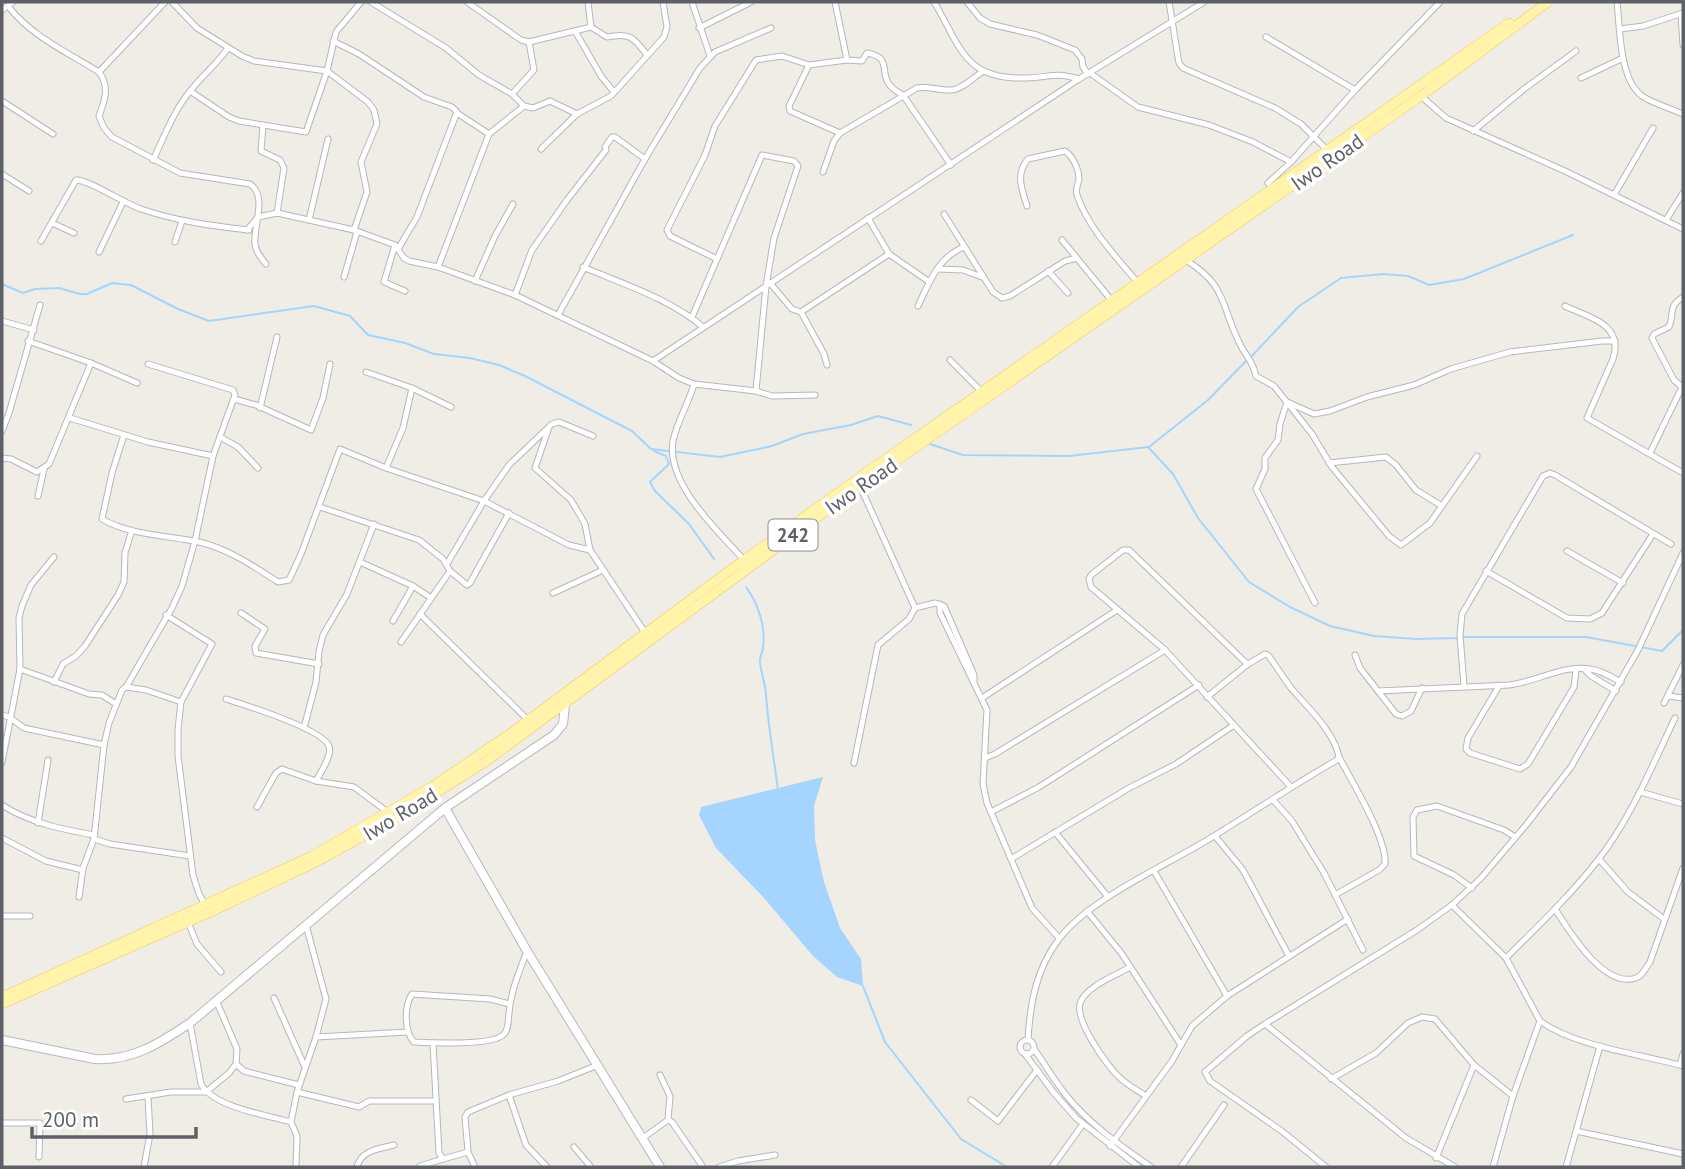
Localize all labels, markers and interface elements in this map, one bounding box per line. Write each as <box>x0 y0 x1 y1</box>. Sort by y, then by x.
street label: Iwo Road <box>1285 127 1369 197</box>
street label: Iwo Road <box>819 451 903 521</box>
road number: 242 <box>768 520 818 550</box>
street label: Iwo Road <box>358 781 442 847</box>
scale bar <box>32 1096 196 1140</box>
text: 200 m <box>42 1106 99 1133</box>

